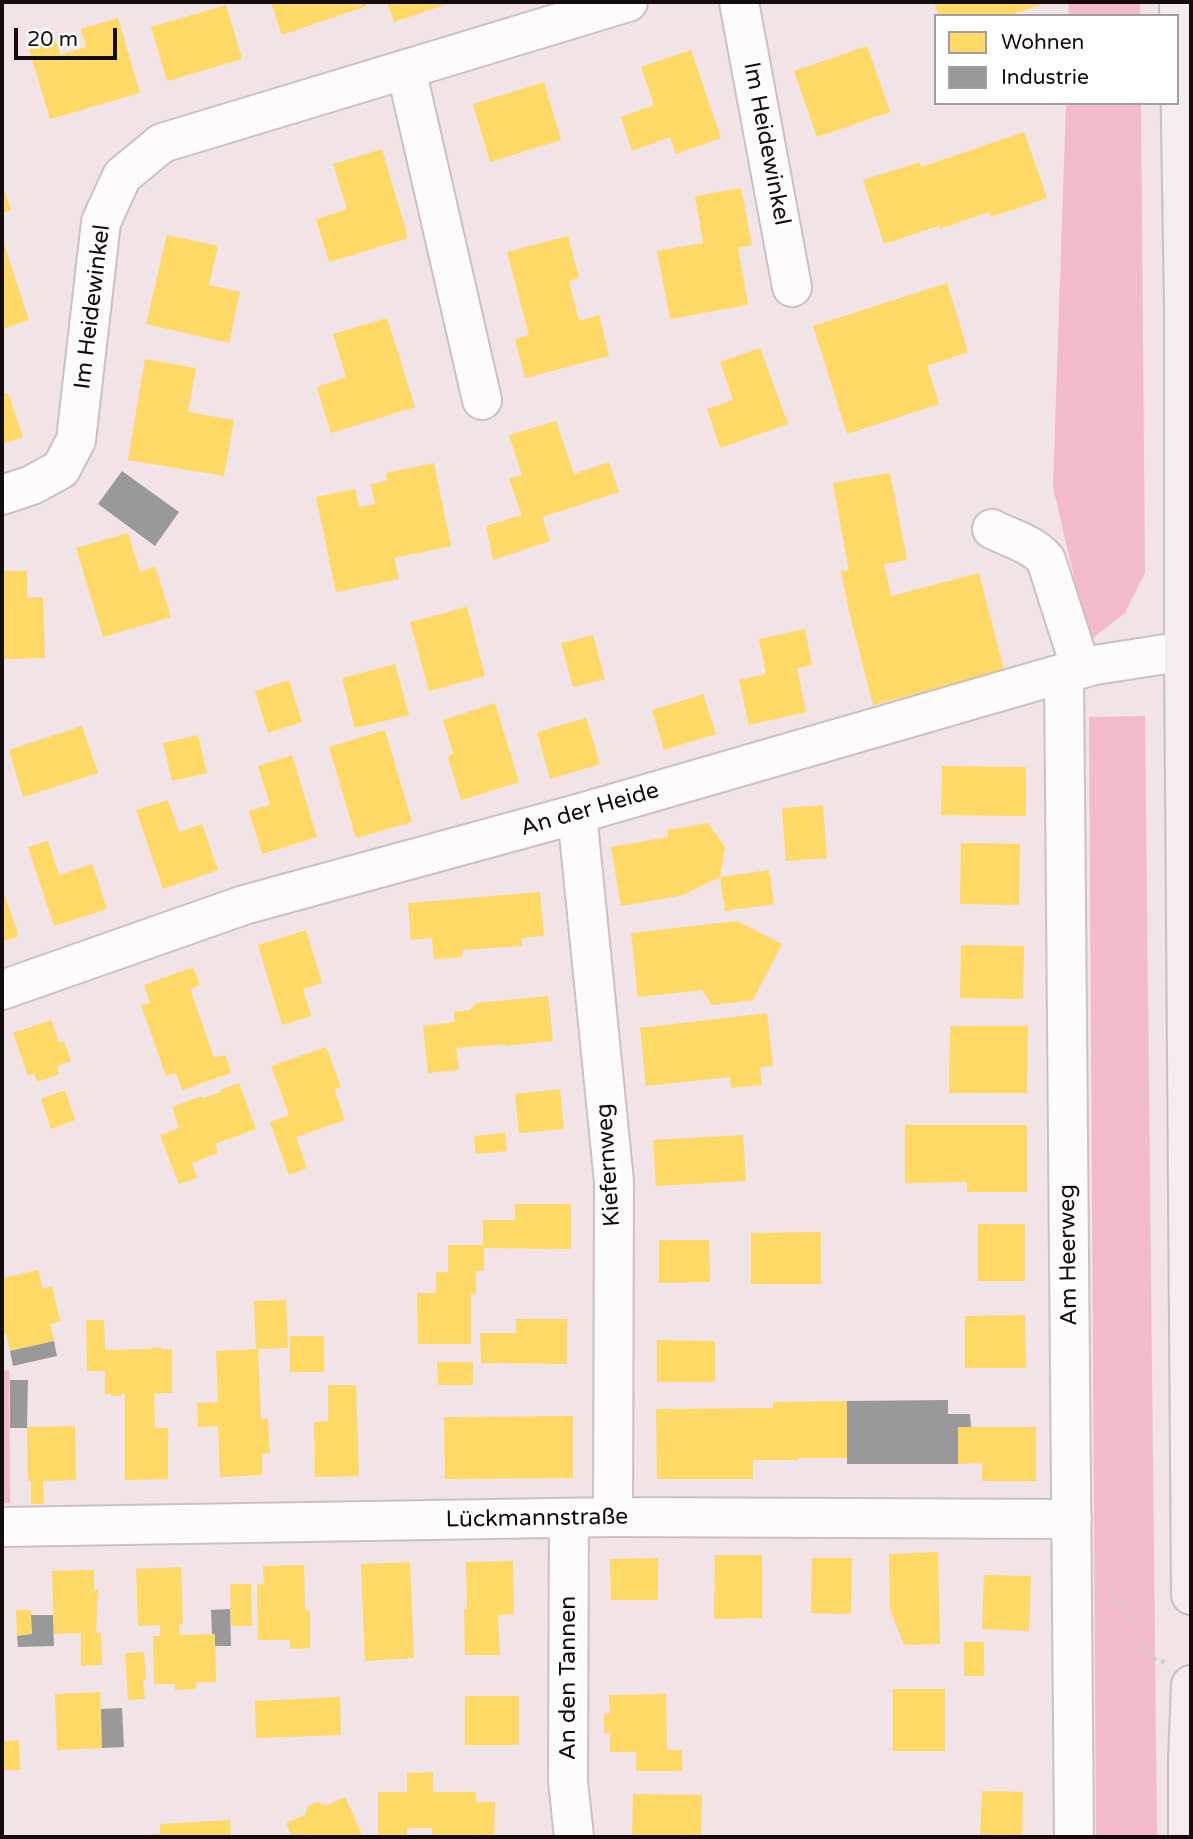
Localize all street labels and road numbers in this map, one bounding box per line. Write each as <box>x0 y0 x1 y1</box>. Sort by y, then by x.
street label: Im Heidewinkel <box>737 60 795 228</box>
street label: Im Heidewinkel <box>69 223 117 391</box>
street label: An der Heide <box>518 777 662 843</box>
street label: Kiefernweg <box>591 1102 627 1228</box>
street label: Am Heerweg <box>1054 1184 1084 1326</box>
street label: Lückmannstraße <box>445 1504 629 1534</box>
street label: An den Tannen <box>555 1596 583 1760</box>

